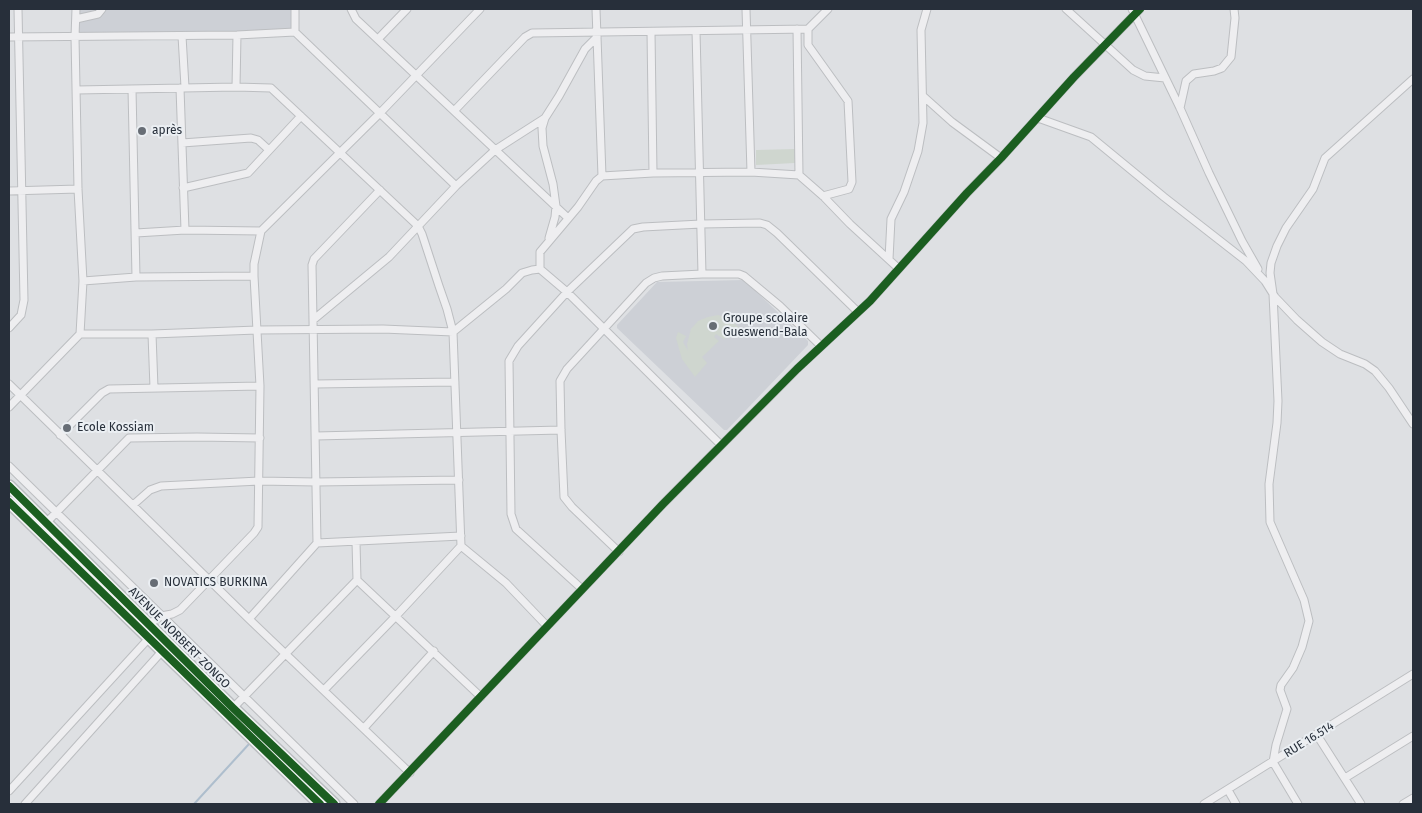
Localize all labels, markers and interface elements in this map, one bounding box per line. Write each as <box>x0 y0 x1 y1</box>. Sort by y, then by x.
place label: après <box>152 124 182 138</box>
marker: après <box>136 125 148 137</box>
place label: Groupe scolaire Gueswend-Bala <box>723 312 808 340</box>
marker: Groupe scolaire Gueswend-Bala <box>707 320 719 332</box>
place label: Ecole Kossiam <box>77 421 154 435</box>
marker: Ecole Kossiam <box>61 422 73 434</box>
place label: NOVATICS BURKINA <box>164 576 267 590</box>
marker: NOVATICS BURKINA <box>148 577 160 589</box>
street label: AVENUE NORBERT ZONGO <box>125 584 233 692</box>
street label: RUE 16.514 <box>1281 719 1337 761</box>

